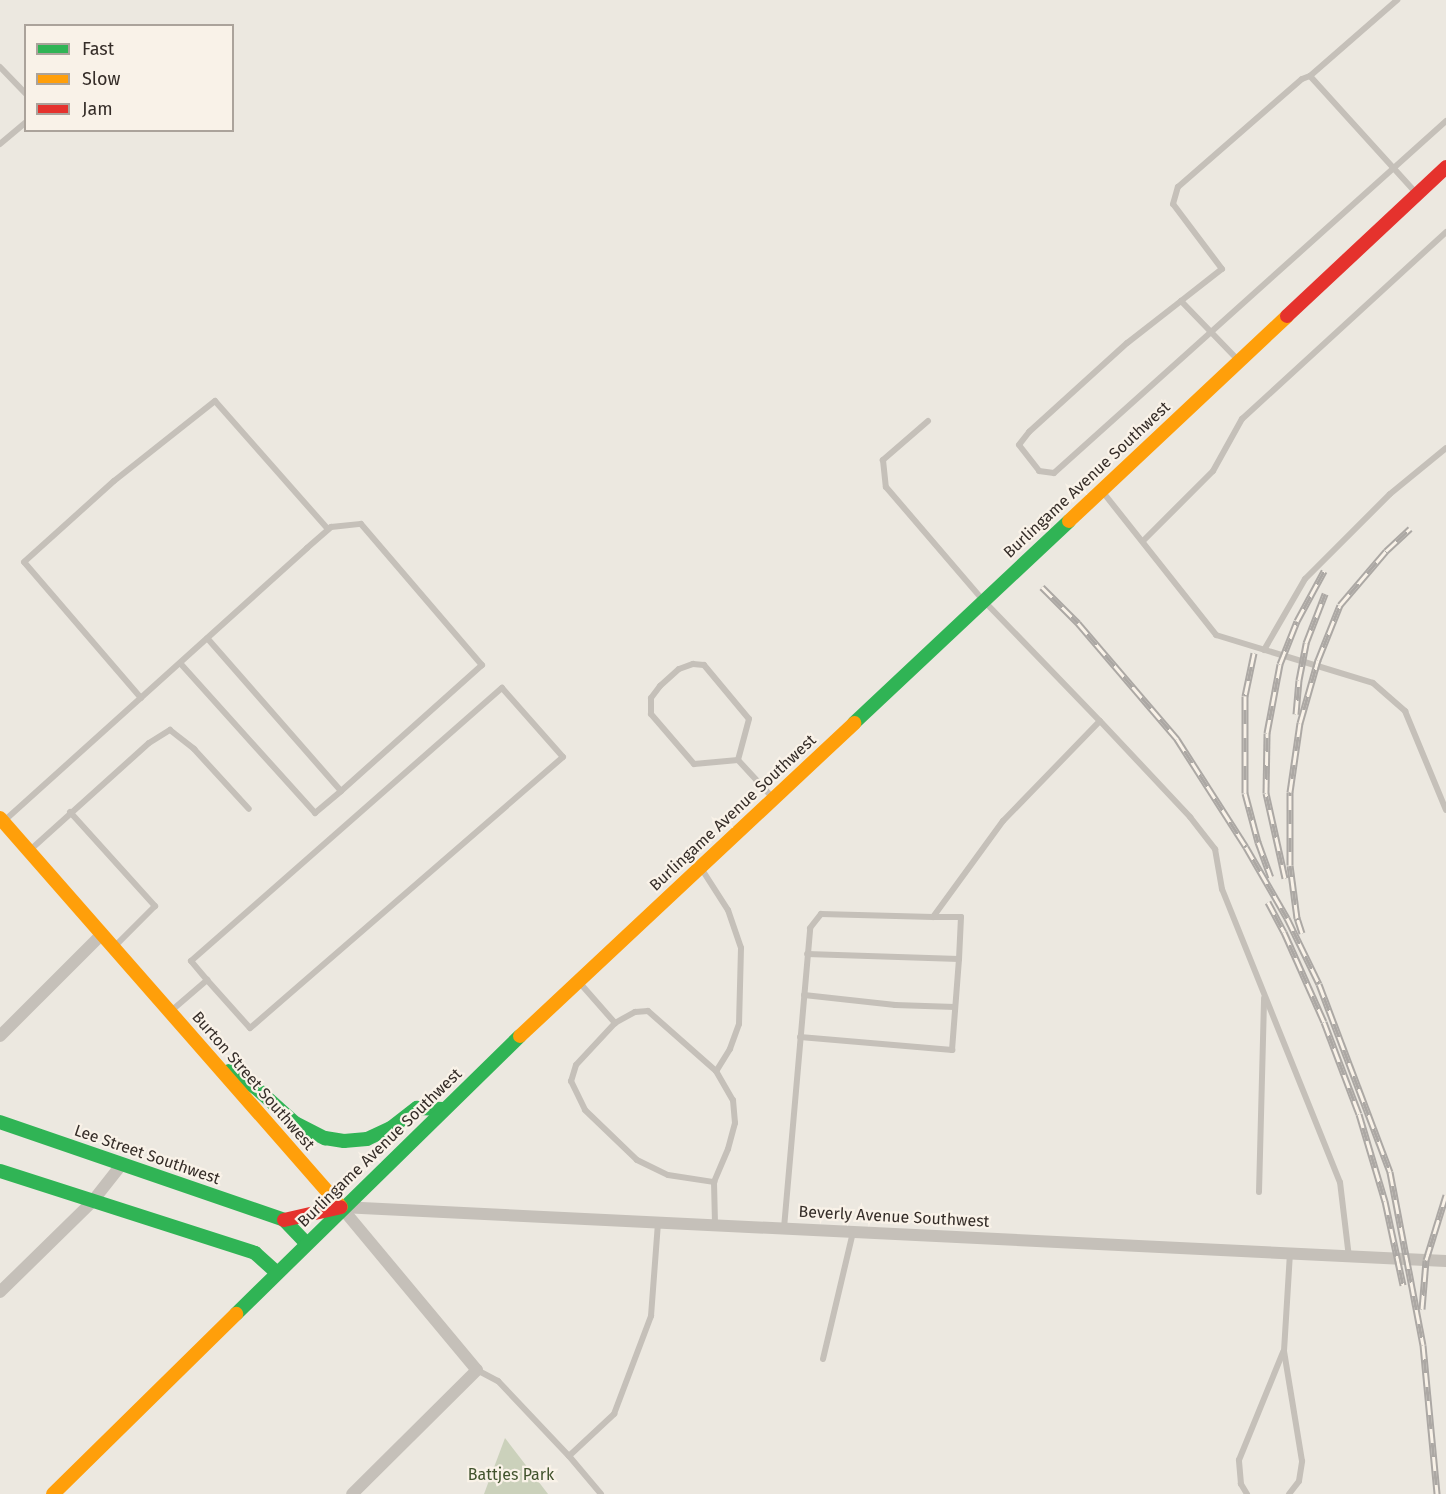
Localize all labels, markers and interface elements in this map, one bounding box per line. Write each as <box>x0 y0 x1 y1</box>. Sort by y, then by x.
legend <box>24 24 234 132</box>
text: Fast <box>82 38 114 60</box>
text: Slow <box>82 68 120 90</box>
text: Jam <box>82 98 113 120</box>
street label: Burlingame Avenue Southwest <box>1000 398 1174 562</box>
street label: Burlingame Avenue Southwest <box>646 731 820 895</box>
street label: Burton Street Southwest <box>188 1008 318 1154</box>
street label: Burlingame Avenue Southwest <box>294 1065 466 1231</box>
street label: Lee Street Southwest <box>72 1121 222 1189</box>
street label: Beverly Avenue Southwest <box>798 1202 990 1232</box>
park label: Battjes Park <box>468 1465 554 1485</box>

